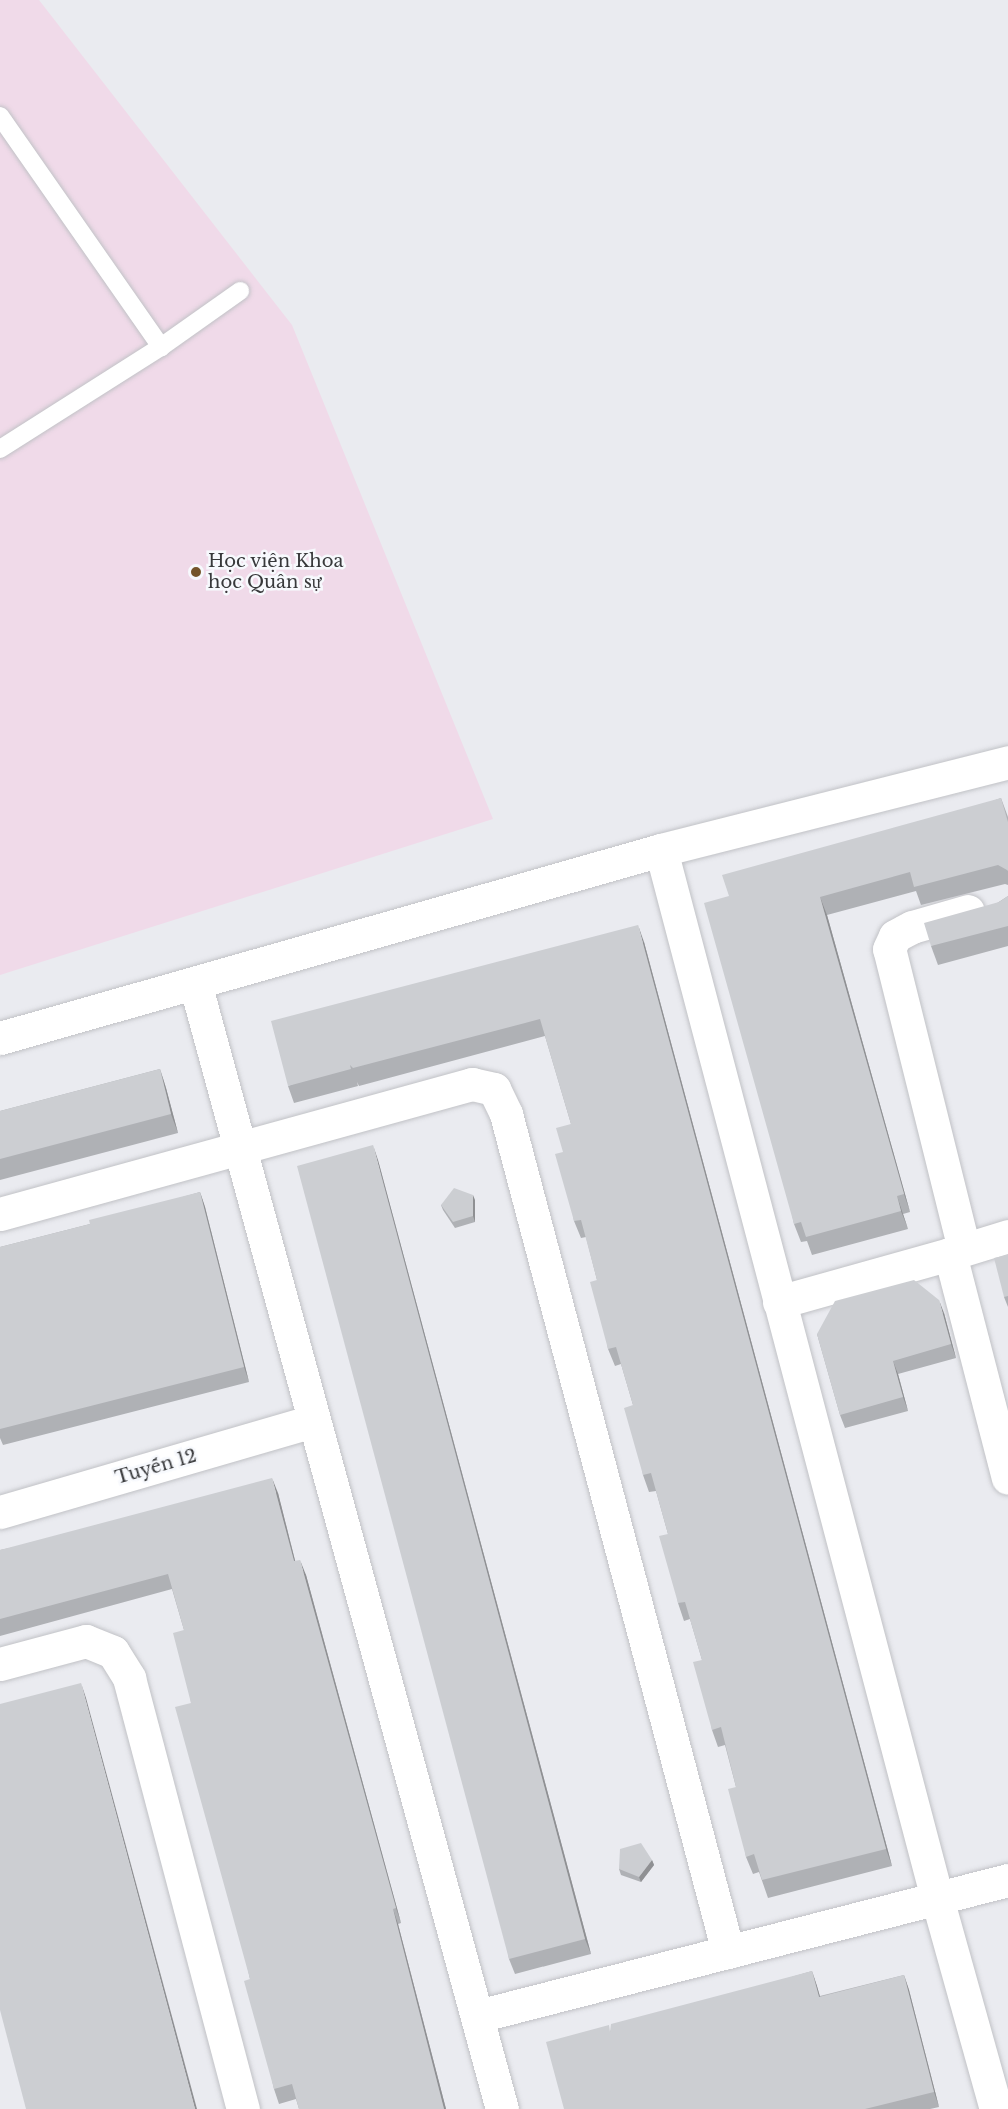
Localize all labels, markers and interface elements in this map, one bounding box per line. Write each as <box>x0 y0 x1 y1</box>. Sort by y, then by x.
place label: Học viện Khoa học Quân sự <box>208 551 344 594</box>
marker: Học viện Khoa học Quân sự <box>189 565 203 579</box>
street label: Tuyến 12 <box>113 1445 199 1489</box>

